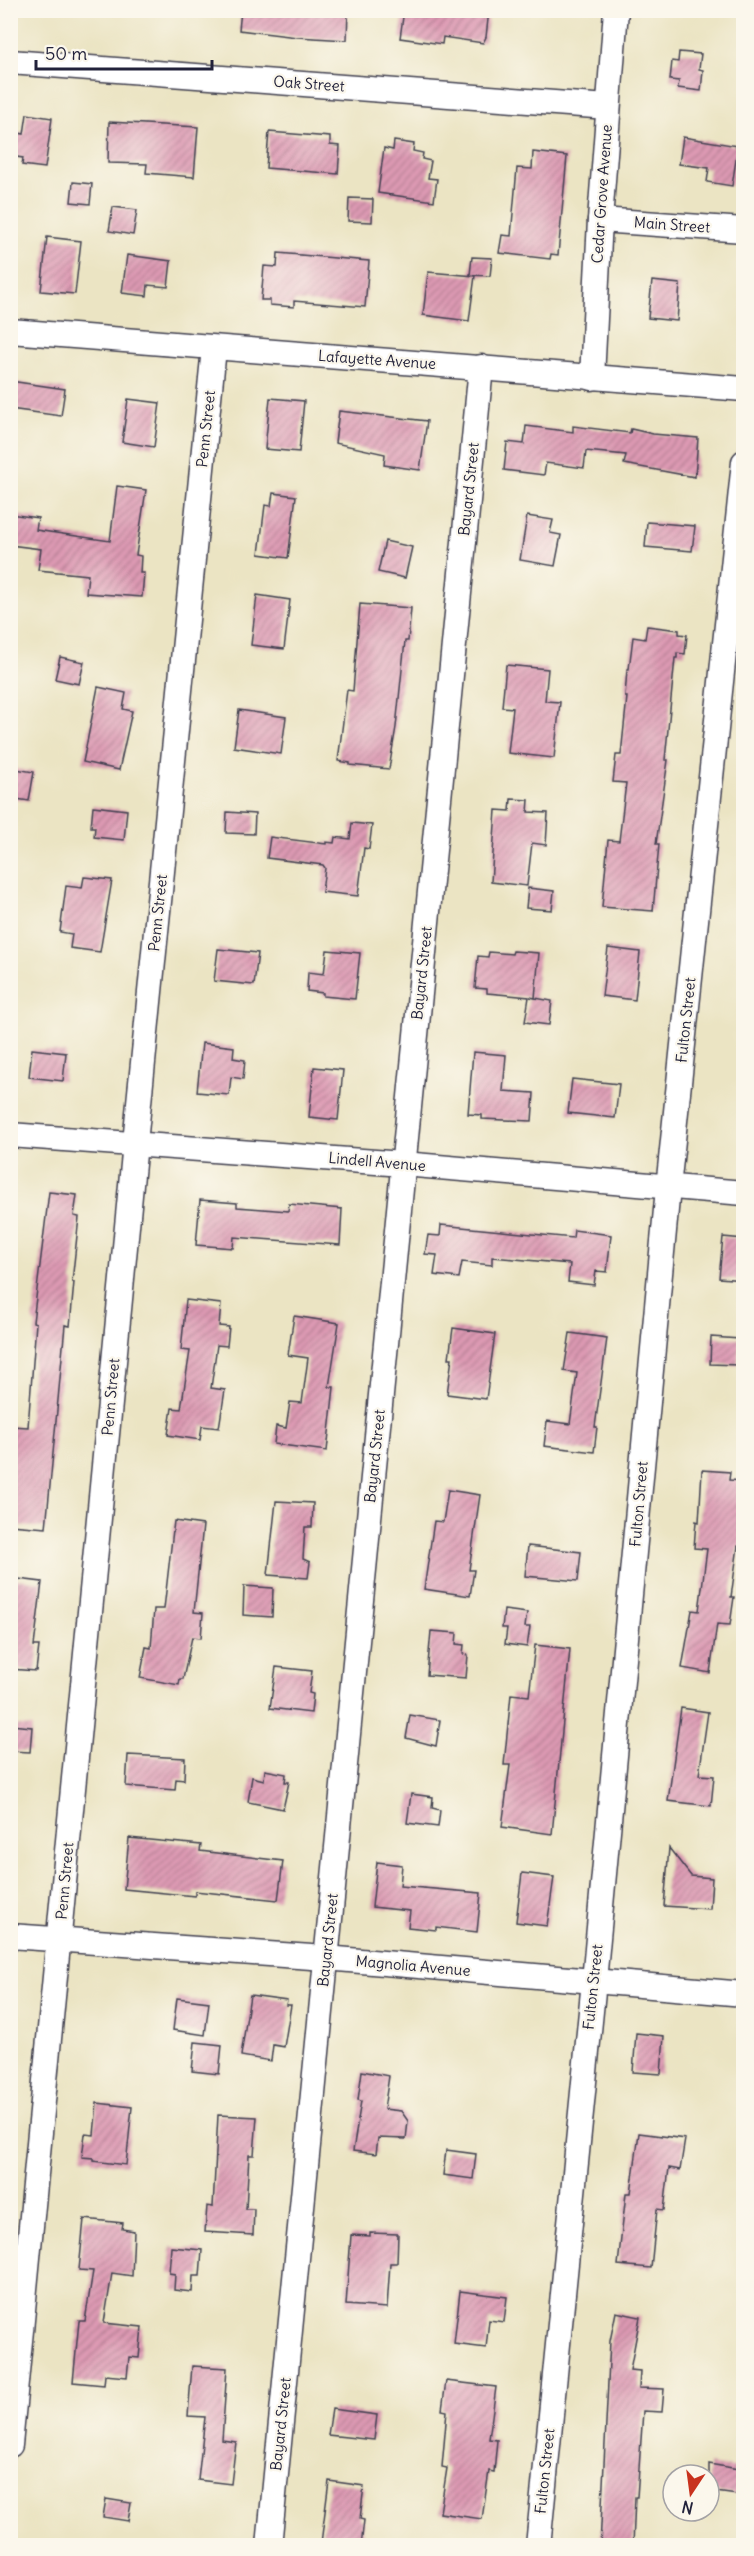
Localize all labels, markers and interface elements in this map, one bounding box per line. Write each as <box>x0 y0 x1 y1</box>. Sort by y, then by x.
scale bar <box>36 33 212 71</box>
text: 50 m <box>45 42 87 65</box>
street label: Oak Street <box>273 72 345 95</box>
street label: Cedar Grove Avenue <box>587 124 616 264</box>
street label: Main Street <box>633 212 711 237</box>
street label: Lafayette Avenue <box>317 346 437 373</box>
street label: Penn Street <box>192 389 219 468</box>
street label: Bayard Street <box>454 441 483 537</box>
street label: Penn Street <box>144 873 171 952</box>
street label: Bayard Street <box>407 925 436 1021</box>
street label: Fulton Street <box>672 976 699 1064</box>
street label: Lindell Avenue <box>328 1148 426 1175</box>
street label: Penn Street <box>98 1358 123 1436</box>
street label: Bayard Street <box>360 1408 389 1504</box>
street label: Fulton Street <box>625 1460 652 1548</box>
street label: Penn Street <box>52 1842 77 1920</box>
street label: Bayard Street <box>313 1892 342 1988</box>
street label: Fulton Street <box>579 1943 606 2031</box>
street label: Magnolia Avenue <box>355 1951 471 1980</box>
street label: Bayard Street <box>266 2376 295 2472</box>
street label: Fulton Street <box>531 2427 558 2515</box>
north arrow <box>661 2463 721 2523</box>
text: N <box>680 2497 695 2519</box>

